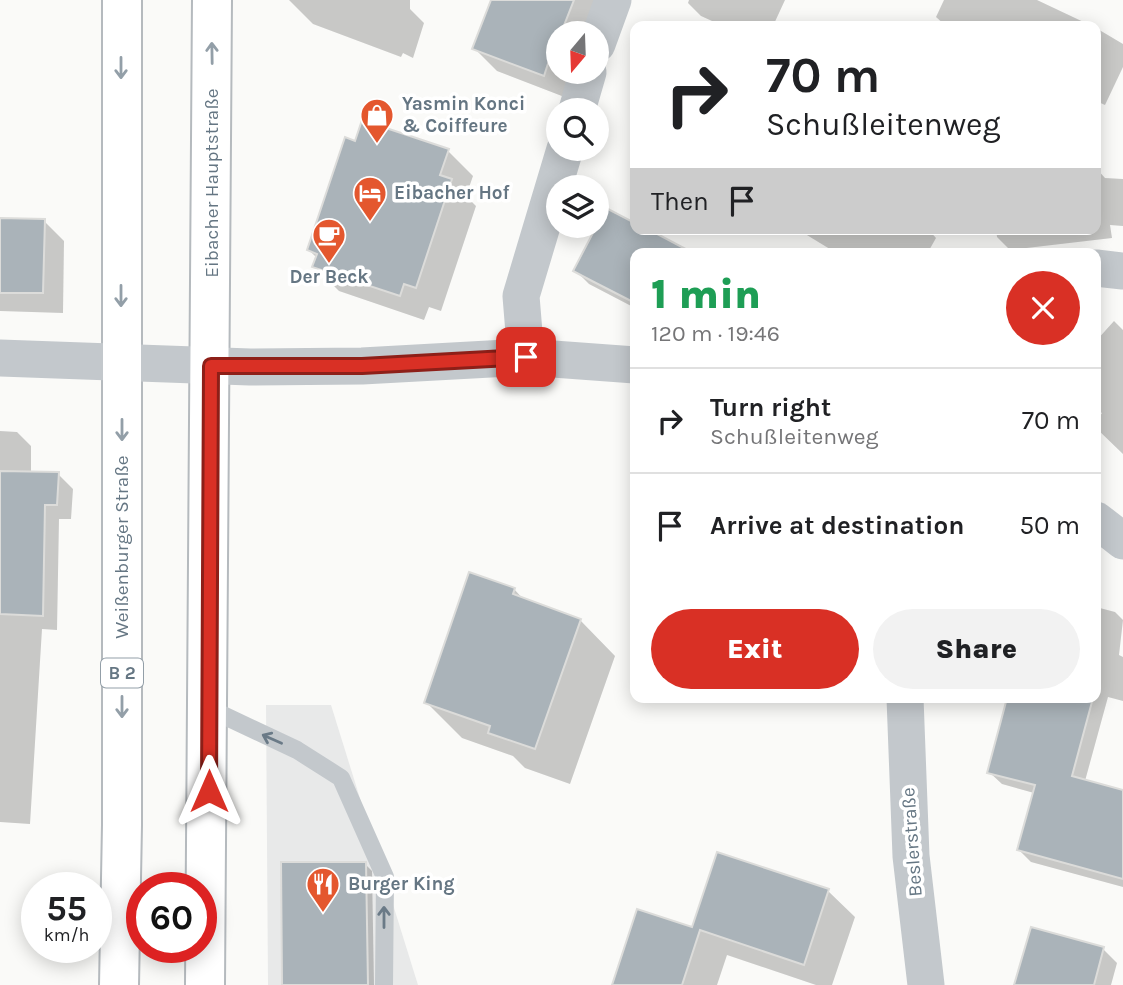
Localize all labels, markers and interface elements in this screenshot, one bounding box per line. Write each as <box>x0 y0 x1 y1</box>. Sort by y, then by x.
north arrow <box>546 21 609 84</box>
map controls <box>546 21 609 238</box>
one-way arrow <box>205 42 219 65</box>
text: 70 m <box>766 47 880 104</box>
icon: right <box>651 49 742 140</box>
one-way arrow <box>114 56 128 79</box>
street label: Eibacher Hauptstraße <box>201 88 223 278</box>
place label: Yasmin Konci & Coiffeure <box>402 93 525 137</box>
shop icon: Yasmin Konci & Coiffeure <box>358 96 396 145</box>
button: search <box>546 98 609 161</box>
text: Schußleitenweg <box>766 106 1001 143</box>
hotel icon: Eibacher Hof <box>351 174 389 223</box>
button: layers <box>546 175 609 238</box>
place label: Eibacher Hof <box>394 182 511 204</box>
icon: arrive <box>723 182 761 220</box>
text: Then <box>651 186 709 217</box>
cafe icon: Der Beck <box>310 216 348 265</box>
place label: Der Beck <box>289 266 369 288</box>
text: 1 min <box>651 269 761 319</box>
button: close <box>1006 271 1080 345</box>
one-way arrow <box>114 284 128 307</box>
text: 120 m · 19:46 <box>651 320 780 347</box>
pin <box>496 327 556 387</box>
icon: arrive <box>507 338 545 376</box>
text: Turn right <box>710 392 831 423</box>
icon: right <box>651 402 689 440</box>
text: 70 m <box>1022 405 1080 436</box>
one-way arrow <box>115 418 129 441</box>
text: Schußleitenweg <box>710 423 879 450</box>
street label: Weißenburger Straße <box>111 455 133 639</box>
icon: arrive <box>651 507 689 545</box>
text: Arrive at destination <box>710 510 964 541</box>
text: 50 m <box>1019 510 1080 541</box>
button: Exit <box>651 609 859 689</box>
button: Share <box>873 609 1080 689</box>
road number: B 2 <box>101 658 143 688</box>
one-way arrow <box>115 695 129 718</box>
one-way arrow <box>262 732 283 745</box>
position arrow <box>172 754 246 828</box>
street label: Beslerstraße <box>897 787 927 897</box>
restaurant icon: Burger King <box>304 865 342 914</box>
speed limit sign: 60 <box>126 872 217 963</box>
place label: Burger King <box>348 873 454 895</box>
text: 55 <box>46 888 87 929</box>
one-way arrow <box>378 906 391 929</box>
text: km/h <box>44 924 89 946</box>

